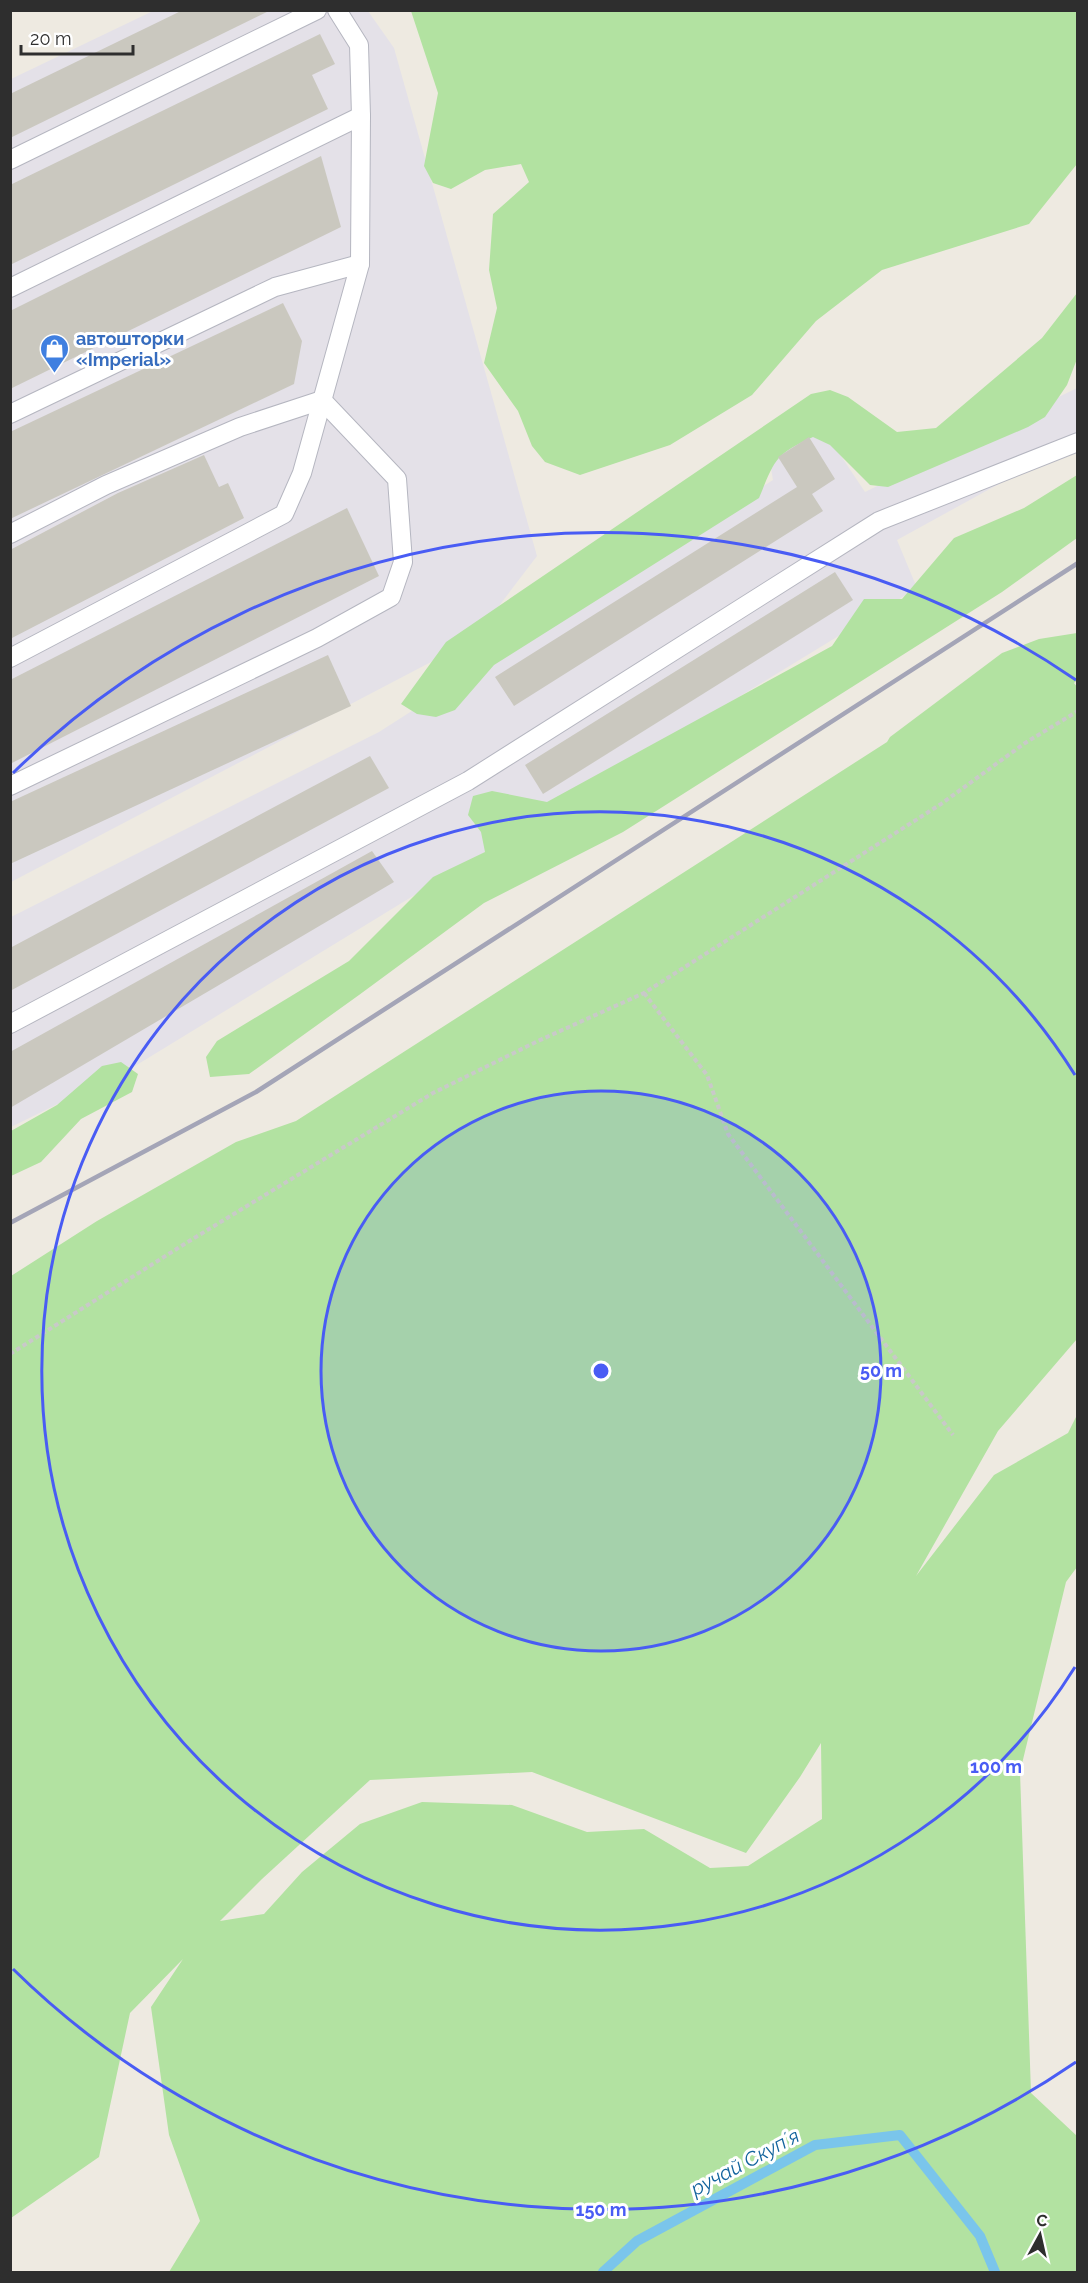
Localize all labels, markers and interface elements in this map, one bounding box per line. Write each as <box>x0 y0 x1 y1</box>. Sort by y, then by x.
scale bar <box>21 18 134 56</box>
text: 20 m <box>30 28 72 49</box>
place label: автошторки «Imperial» <box>76 328 184 370</box>
shop icon: автошторки «Imperial» <box>39 332 71 374</box>
text: 50 m <box>860 1360 902 1381</box>
centre of rings <box>591 1361 611 1381</box>
text: 100 m <box>970 1756 1022 1777</box>
water label: ручай Скупʼя <box>686 2123 804 2201</box>
text: 150 m <box>576 2199 627 2220</box>
north arrow <box>1010 2205 1070 2265</box>
text: С <box>1035 2210 1049 2231</box>

